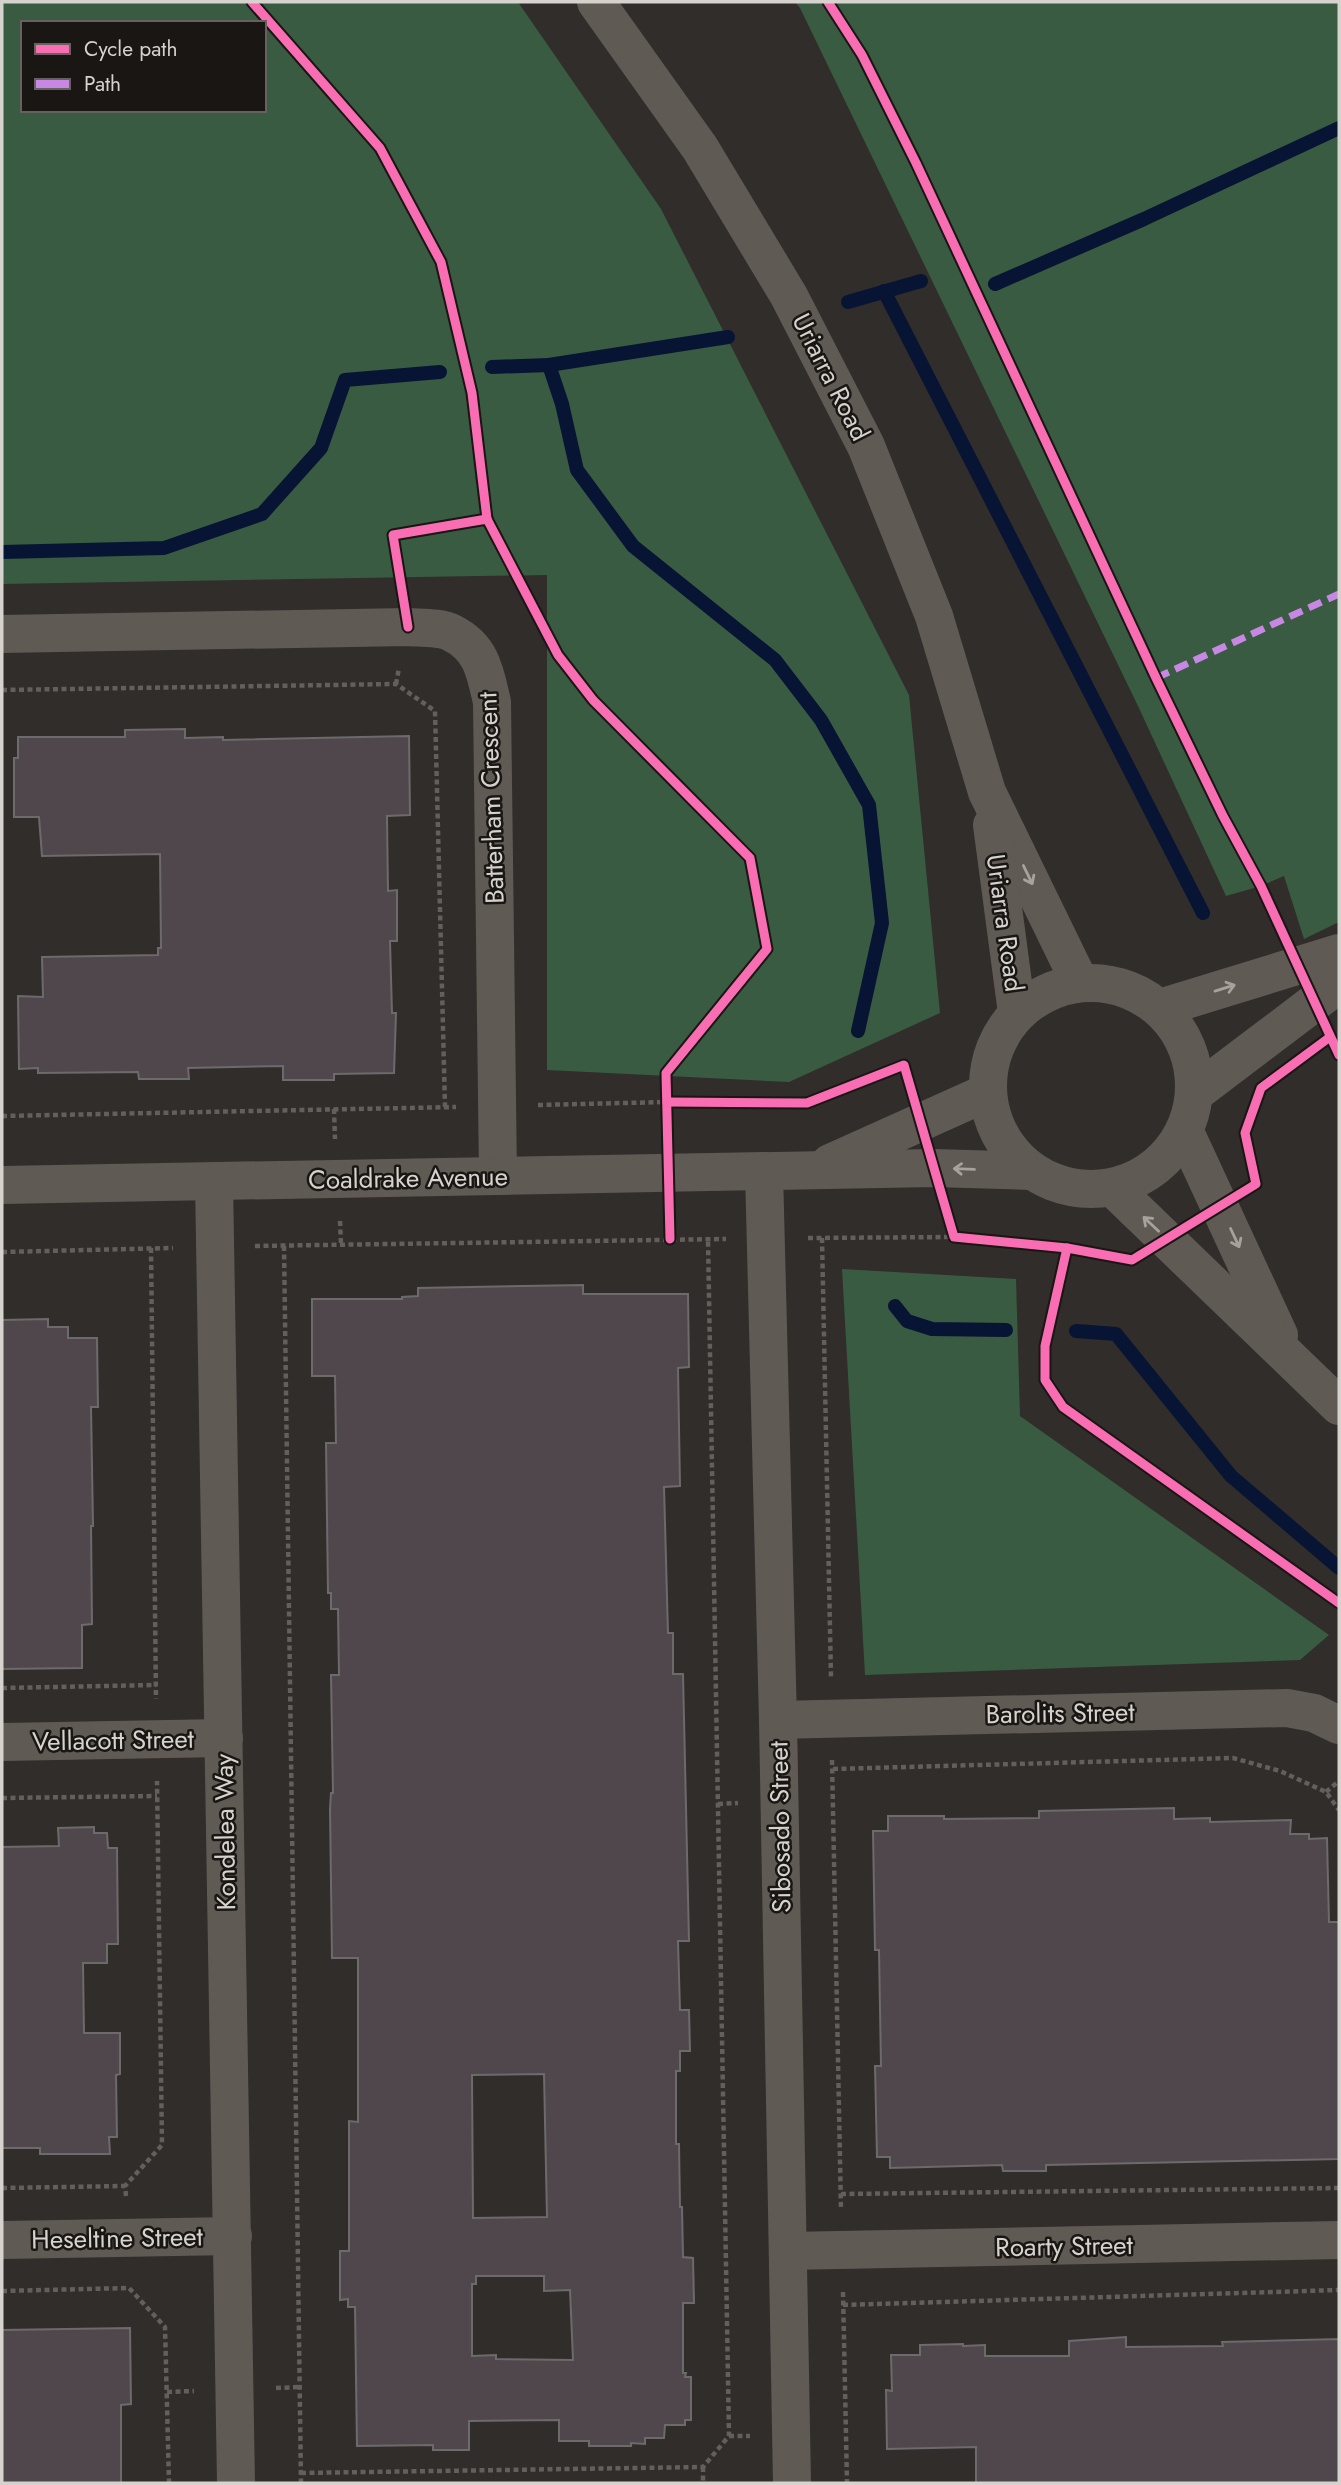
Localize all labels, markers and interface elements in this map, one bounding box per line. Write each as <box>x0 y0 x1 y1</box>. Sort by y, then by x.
legend <box>21 21 266 112</box>
text: Cycle path <box>84 34 177 64</box>
text: Path <box>84 69 121 99</box>
street label: Uriarra Road <box>783 307 879 447</box>
street label: Batterham Crescent <box>468 691 514 905</box>
street label: Uriarra Road <box>977 852 1033 994</box>
one-way arrow <box>1022 864 1035 885</box>
one-way arrow <box>1214 981 1236 994</box>
street label: Coaldrake Avenue <box>308 1157 508 1199</box>
one-way arrow <box>953 1162 976 1175</box>
one-way arrow <box>1143 1215 1160 1232</box>
one-way arrow <box>1229 1226 1242 1248</box>
street label: Barolits Street <box>985 1693 1136 1733</box>
street label: Vellacott Street <box>32 1720 195 1760</box>
street label: Sibosado Street <box>759 1740 800 1913</box>
street label: Kondelea Way <box>205 1753 245 1911</box>
street label: Heseltine Street <box>31 2217 204 2258</box>
street label: Roarty Street <box>995 2226 1134 2266</box>

